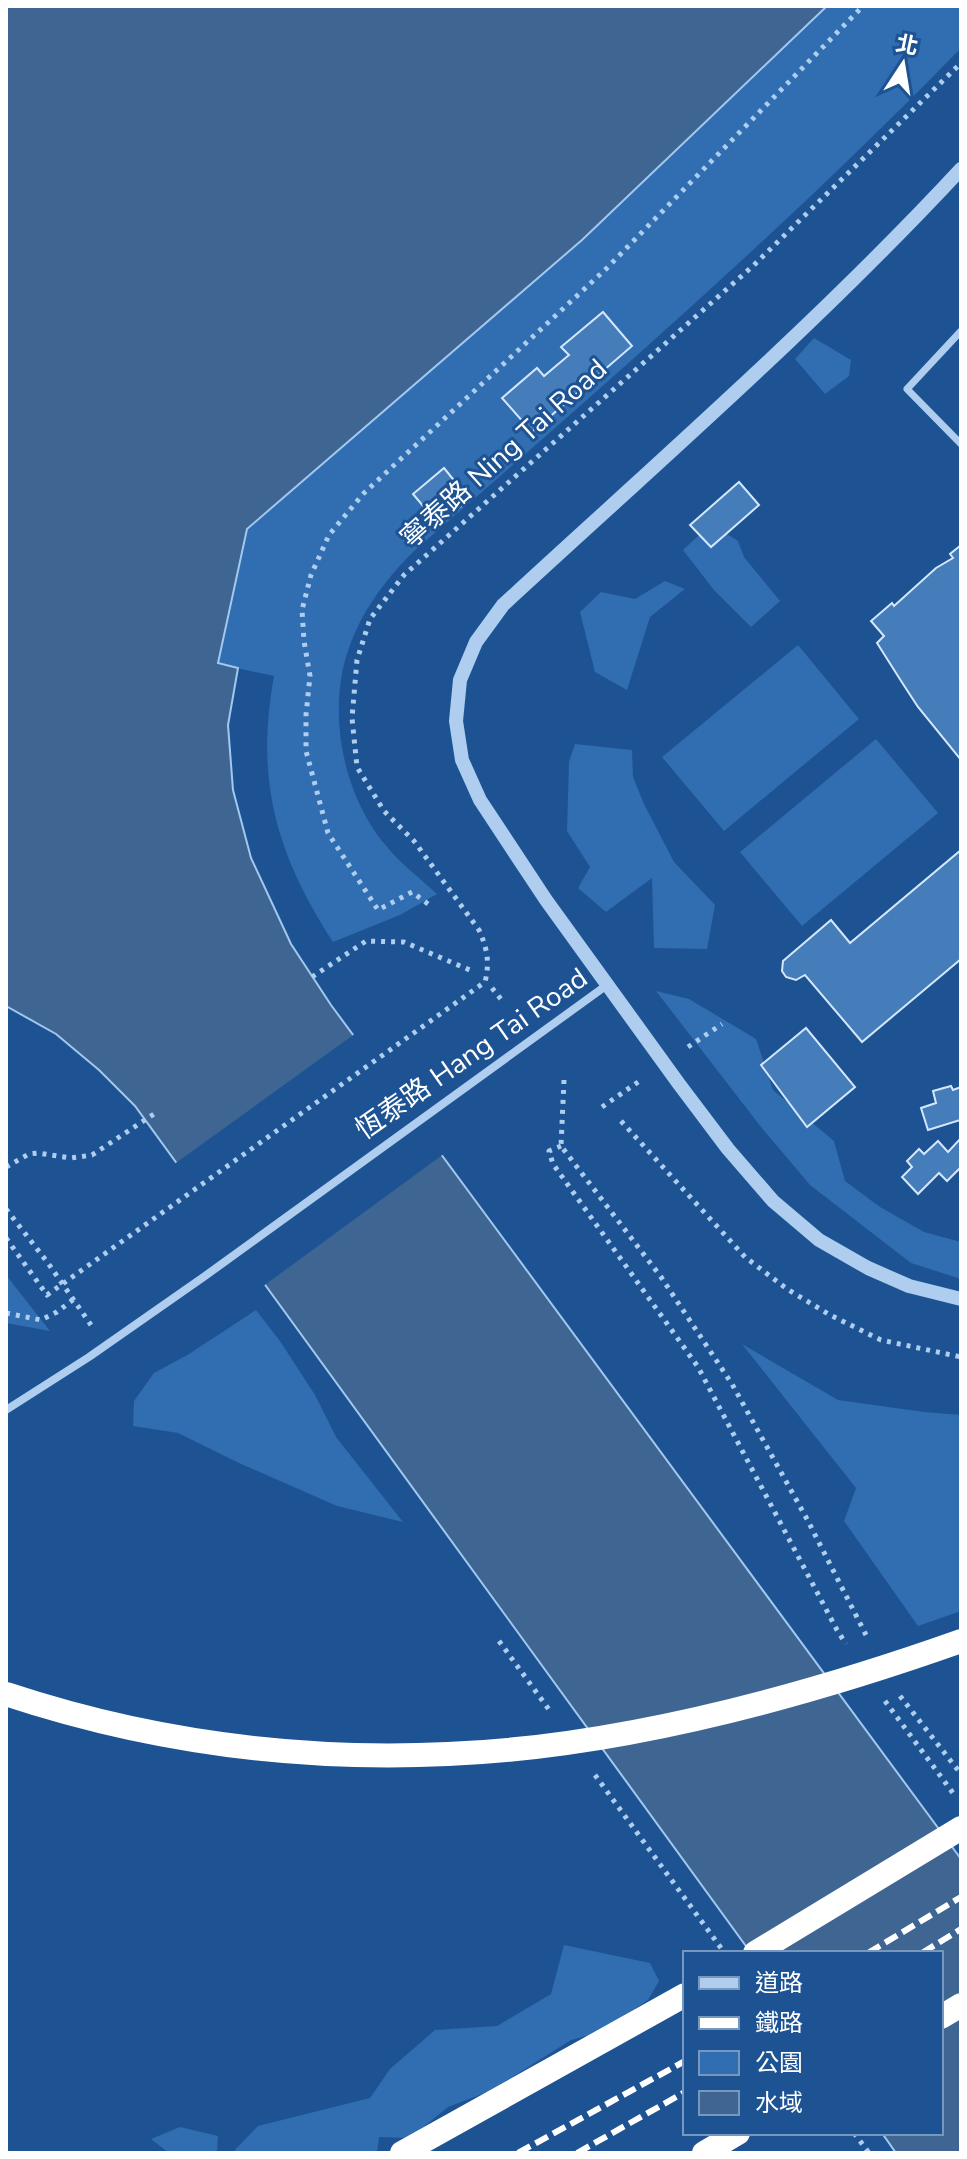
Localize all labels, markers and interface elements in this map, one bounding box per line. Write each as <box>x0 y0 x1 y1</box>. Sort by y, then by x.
north arrow <box>863 24 943 104</box>
text: 北 <box>893 28 921 62</box>
street label: 寧泰路 Ning Tai Road <box>392 351 615 557</box>
street label: 恆泰路 Hang Tai Road <box>348 959 595 1148</box>
legend <box>683 1951 943 2135</box>
text: 道路 <box>755 1967 803 1999</box>
text: 鐵路 <box>755 2007 803 2039</box>
text: 公園 <box>755 2047 803 2079</box>
text: 水域 <box>755 2087 803 2119</box>

